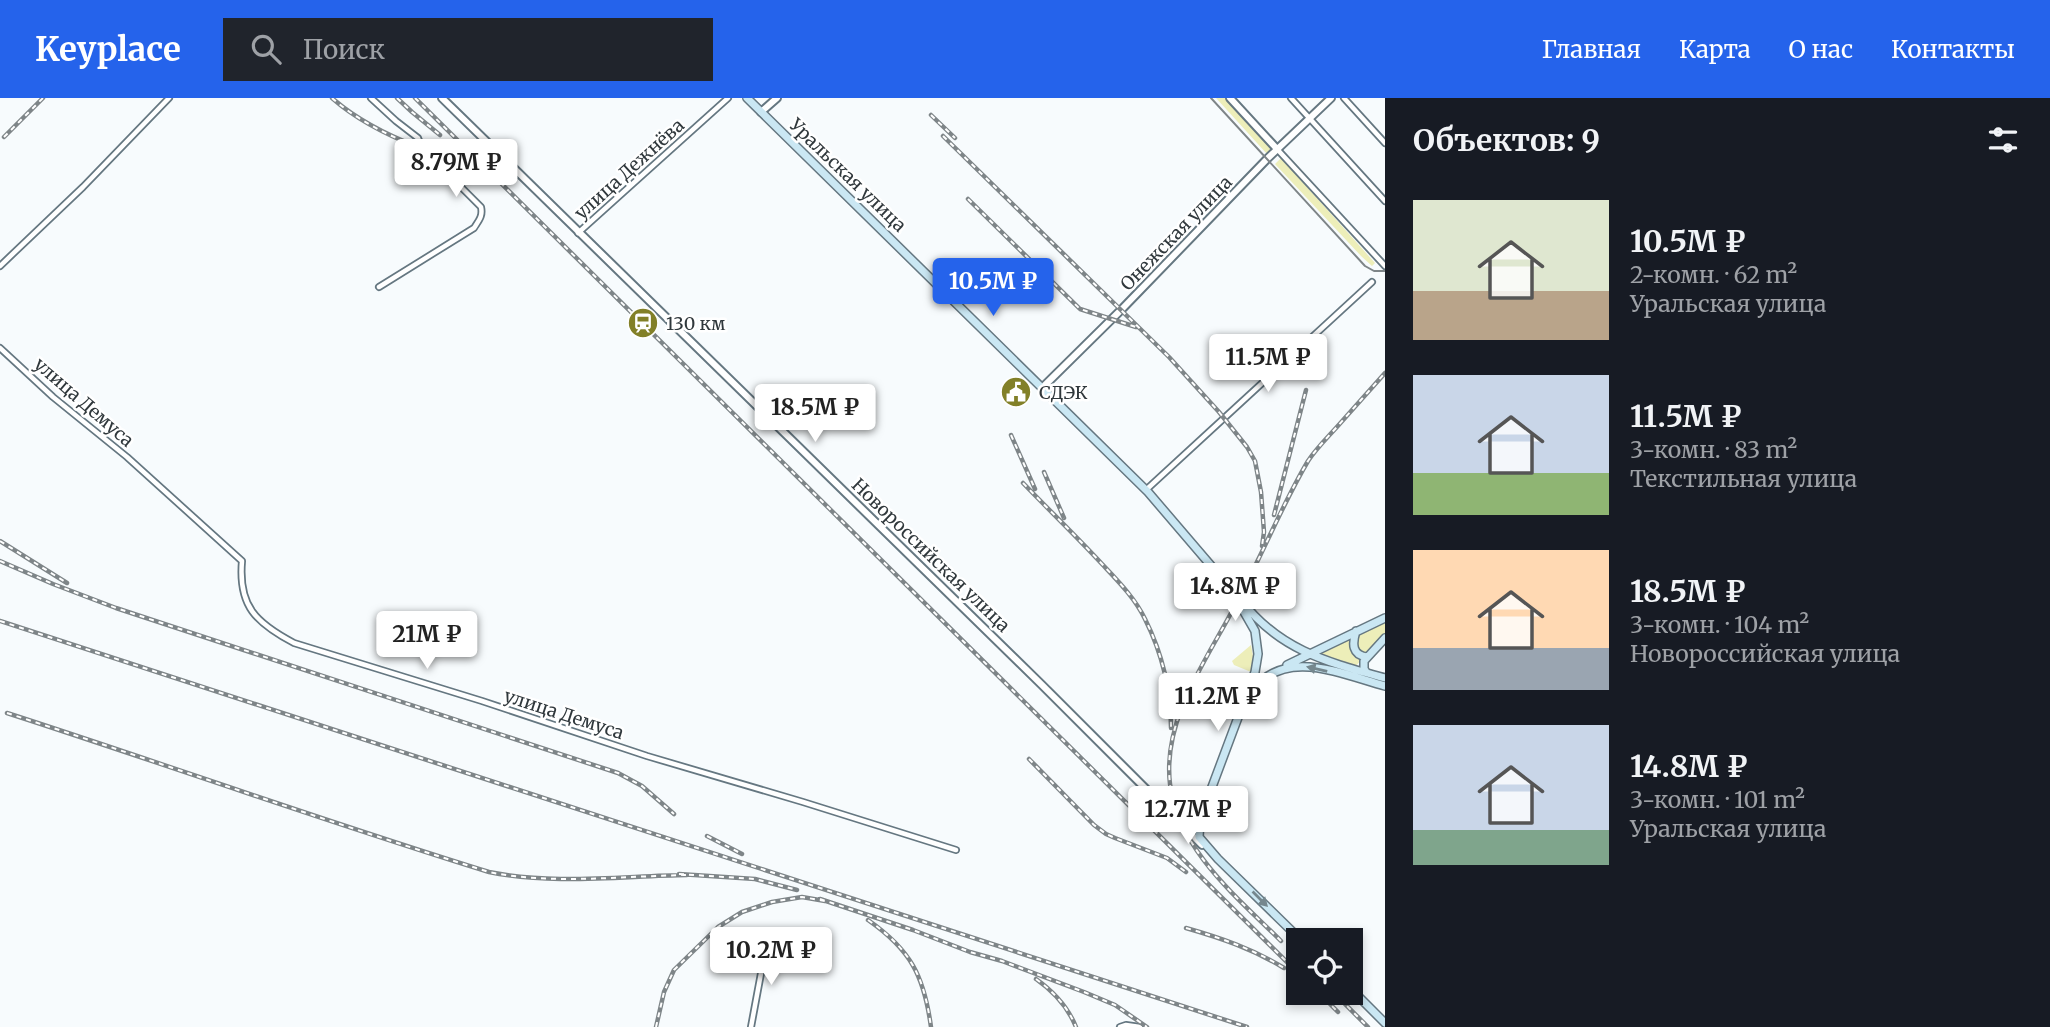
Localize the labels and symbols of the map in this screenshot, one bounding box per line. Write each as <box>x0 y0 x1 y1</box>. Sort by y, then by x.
street label: улица Дежнёва <box>569 113 689 224</box>
street label: Уральская улица <box>784 113 911 237</box>
pin: 8.79M ₽ <box>391 140 521 199</box>
street label: Онежская улица <box>1115 170 1237 295</box>
pin: 10.5M ₽ <box>928 258 1058 318</box>
station icon: 130 км <box>626 306 660 340</box>
place label: 130 км <box>666 312 726 335</box>
pin: 11.5M ₽ <box>1203 334 1333 394</box>
street label: улица Демуса <box>29 352 139 452</box>
public building icon: СДЭК <box>999 375 1033 409</box>
place label: СДЭК <box>1039 381 1088 404</box>
pin: 18.5M ₽ <box>750 384 880 444</box>
street label: Новороссийская улица <box>847 473 1015 637</box>
pin: 14.8M ₽ <box>1170 564 1300 623</box>
pin: 21M ₽ <box>378 612 476 671</box>
one-way arrow <box>1306 663 1328 674</box>
pin: 11.2M ₽ <box>1153 674 1283 733</box>
street label: улица Демуса <box>501 684 627 744</box>
pin: 12.7M ₽ <box>1123 786 1253 846</box>
one-way arrow <box>1251 890 1267 907</box>
pin: 10.2M ₽ <box>706 928 836 987</box>

